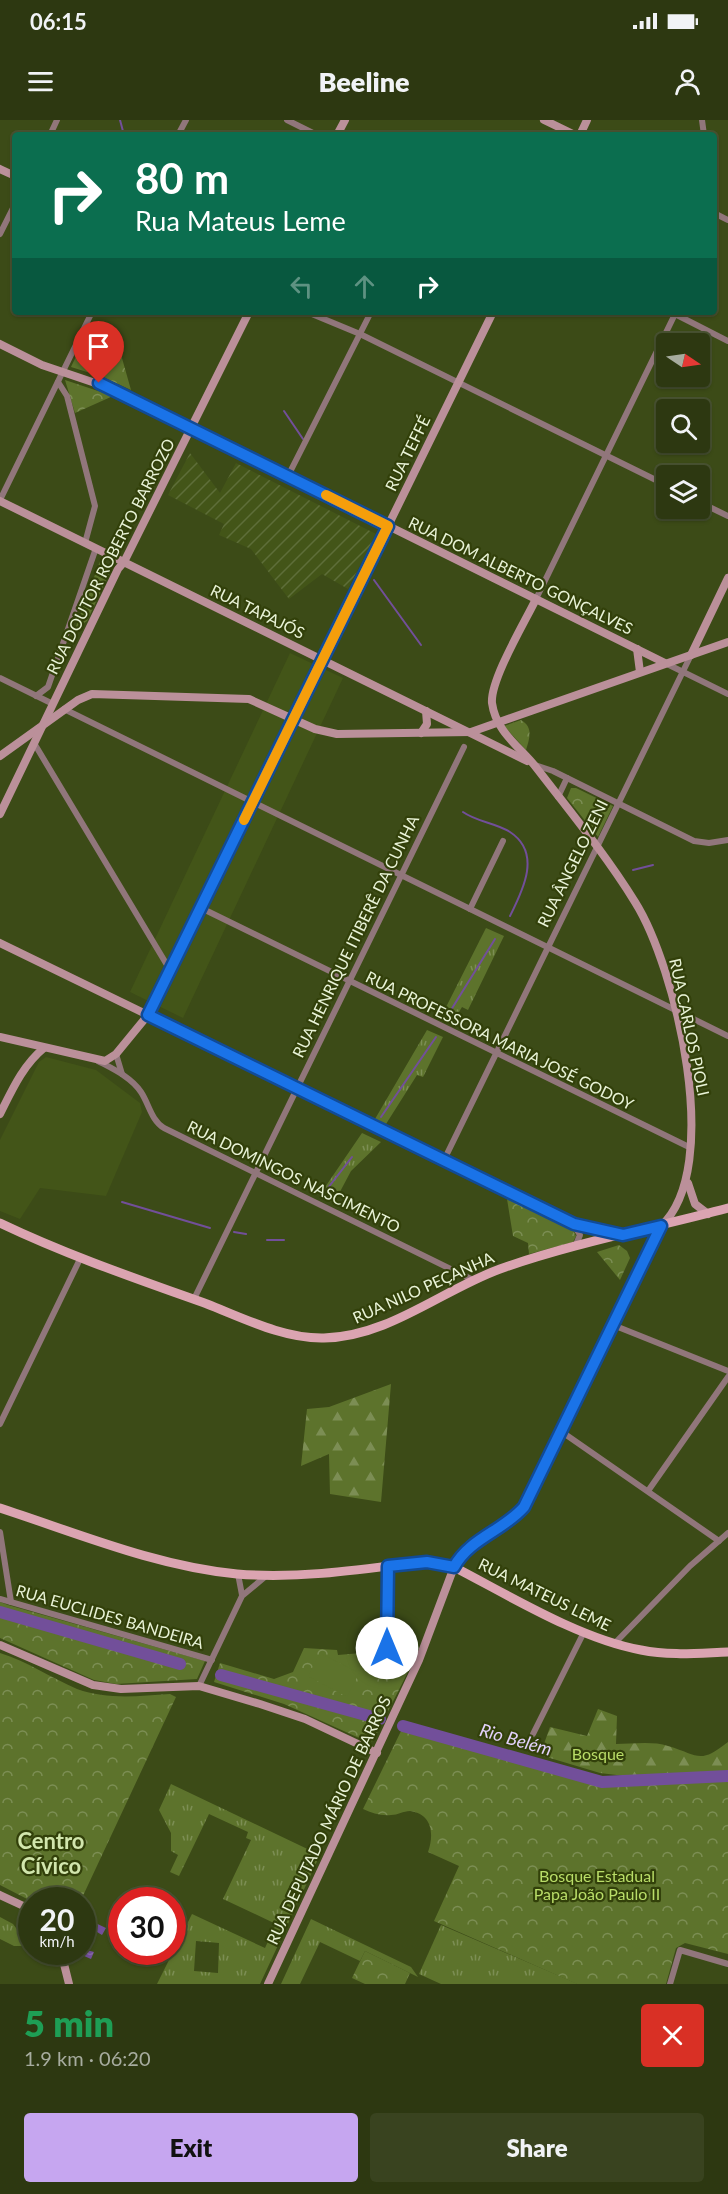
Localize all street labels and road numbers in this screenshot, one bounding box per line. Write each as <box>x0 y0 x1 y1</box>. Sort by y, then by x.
street label: RUA TEFFÉ <box>381 412 433 494</box>
street label: RUA DOUTOR ROBERTO BARROZO <box>42 435 178 677</box>
street label: RUA DOM ALBERTO GONÇALVES <box>406 512 636 638</box>
street label: RUA TAPAJÓS <box>208 580 308 642</box>
street label: RUA ÂNGELO ZENI <box>533 796 611 930</box>
street label: RUA HENRIQUE ITIBERÊ DA CUNHA <box>288 812 422 1060</box>
street label: RUA CARLOS PIOLI <box>666 956 714 1098</box>
street label: RUA PROFESSORA MARIA JOSÉ GODOY <box>363 967 637 1113</box>
street label: RUA DOMINGOS NASCIMENTO <box>184 1116 404 1236</box>
street label: RUA NILO PEÇANHA <box>349 1247 497 1327</box>
street label: RUA MATEUS LEME <box>476 1554 614 1634</box>
street label: RUA EUCLIDES BANDEIRA <box>14 1580 206 1652</box>
street label: RUA DEPUTADO MÁRIO DE BARROS <box>262 1693 394 1947</box>

